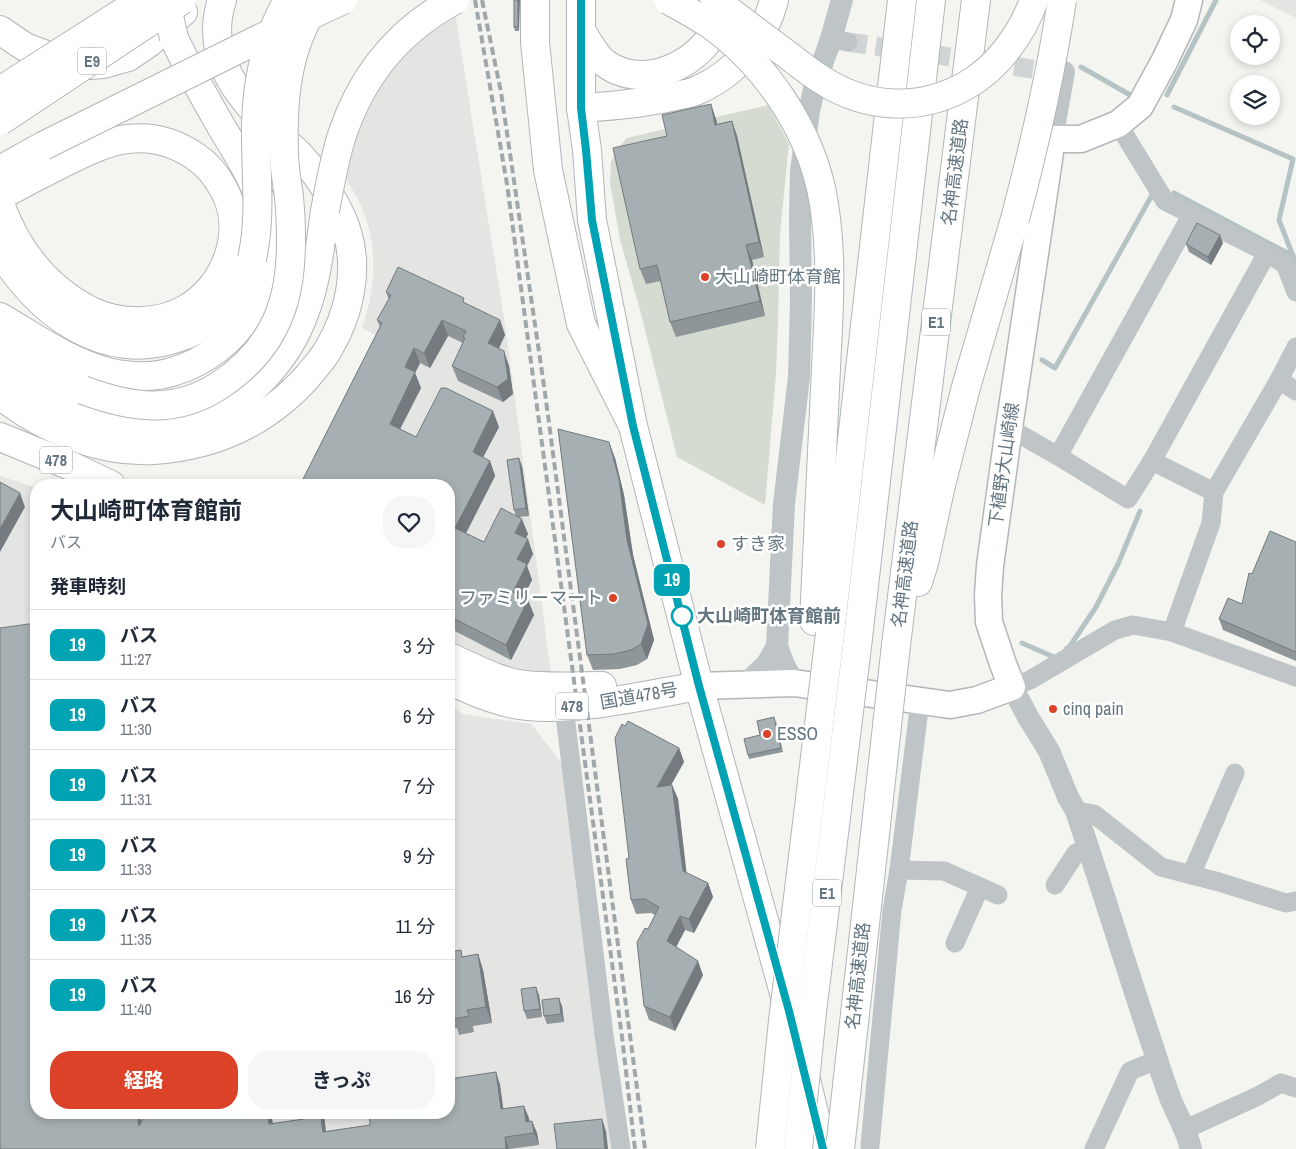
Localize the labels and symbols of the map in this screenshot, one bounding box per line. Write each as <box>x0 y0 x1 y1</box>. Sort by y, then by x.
road number: E9 <box>78 48 106 74</box>
street label: 名神高速道路 <box>936 117 973 227</box>
place label: 大山崎町体育館 <box>715 264 841 289</box>
marker: 大山崎町体育館 <box>699 271 711 283</box>
road number: E1 <box>922 308 950 336</box>
street label: 下植野大山崎線 <box>982 401 1025 529</box>
road number: 478 <box>40 446 72 474</box>
street label: 名神高速道路 <box>886 519 923 629</box>
place label: すき家 <box>731 531 785 556</box>
marker: すき家 <box>715 538 727 550</box>
line badge: 19 <box>650 564 694 596</box>
place label: ファミリーマート <box>459 585 603 610</box>
marker: ファミリーマート <box>607 592 619 604</box>
place label: 大山崎町体育館前 <box>697 603 841 628</box>
marker: 大山崎町体育館前 <box>671 605 693 627</box>
street label: 国道478号 <box>598 676 680 715</box>
road number: 478 <box>556 692 588 719</box>
place label: cinq pain <box>1063 696 1124 721</box>
marker: cinq pain <box>1047 703 1059 715</box>
place label: ESSO <box>777 721 818 746</box>
marker: ESSO <box>761 728 773 740</box>
road number: E1 <box>813 880 841 906</box>
street label: 名神高速道路 <box>839 921 876 1031</box>

